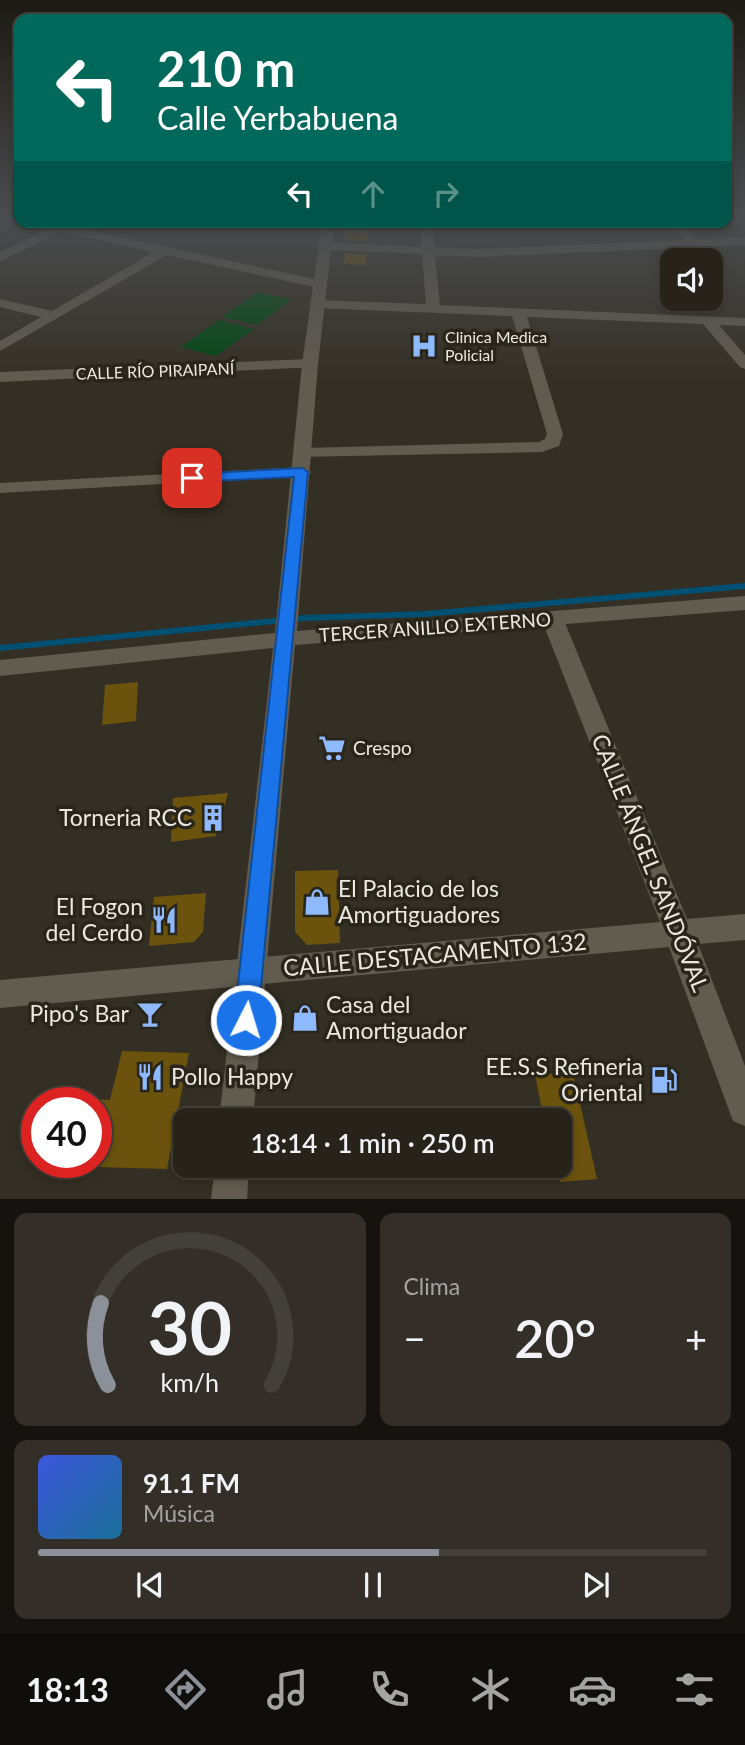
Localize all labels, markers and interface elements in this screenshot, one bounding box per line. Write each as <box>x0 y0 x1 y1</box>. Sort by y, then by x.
text: 210 m <box>157 39 295 97</box>
icon: left <box>42 42 133 133</box>
text: Calle Yerbabuena <box>157 98 398 137</box>
icon: left <box>281 175 319 213</box>
icon: ahead <box>354 175 392 213</box>
icon: right <box>427 175 465 213</box>
map controls <box>660 248 723 311</box>
button: sound <box>660 248 723 311</box>
place label: Clinica Medica Policial <box>445 327 547 364</box>
hospital icon: Clinica Medica Policial <box>409 331 439 361</box>
street label: CALLE RÍO PIRAIPANÍ <box>75 358 236 383</box>
pin <box>162 448 222 508</box>
icon: arrive <box>173 459 211 497</box>
street label: TERCER ANILLO EXTERNO <box>318 607 552 646</box>
street label: CALLE ÁNGEL SANDÓVAL <box>586 730 716 996</box>
supermarket icon: Crespo <box>317 733 347 763</box>
place label: Crespo <box>353 736 412 759</box>
place label: Torneria RCC <box>59 803 192 831</box>
building icon: Torneria RCC <box>198 803 228 833</box>
place label: El Palacio de los Amortiguadores <box>338 874 500 928</box>
shop icon: El Palacio de los Amortiguadores <box>302 887 332 917</box>
place label: El Fogon del Cerdo <box>46 892 143 946</box>
restaurant icon: El Fogon del Cerdo <box>149 905 179 935</box>
street label: CALLE DESTACAMENTO 132 <box>282 927 588 981</box>
position arrow <box>209 983 283 1057</box>
place label: Casa del Amortiguador <box>326 990 467 1044</box>
place label: Pipo's Bar <box>29 999 130 1027</box>
bar icon: Pipo's Bar <box>135 999 165 1029</box>
shop icon: Casa del Amortiguador <box>290 1003 320 1033</box>
place label: EE.S.S Refineria Oriental <box>486 1052 643 1106</box>
restaurant icon: Pollo Happy <box>135 1062 165 1092</box>
place label: Pollo Happy <box>171 1062 293 1090</box>
fuel station icon: EE.S.S Refineria Oriental <box>649 1065 679 1095</box>
speed limit sign: 40 <box>21 1087 112 1178</box>
text: 18:14 · 1 min · 250 m <box>250 1127 495 1159</box>
text: Clima <box>404 1272 460 1300</box>
text: 30 <box>148 1284 232 1372</box>
text: 20° <box>514 1307 596 1369</box>
text: − <box>404 1315 426 1361</box>
text: + <box>685 1315 707 1361</box>
text: km/h <box>160 1367 219 1397</box>
text: 91.1 FM <box>143 1467 240 1499</box>
text: Música <box>143 1499 215 1527</box>
icon: previous <box>131 1566 169 1604</box>
icon: pause <box>354 1566 392 1604</box>
icon: next <box>577 1566 615 1604</box>
icon: directions <box>161 1665 210 1714</box>
icon: music <box>263 1665 312 1714</box>
icon: phone <box>365 1665 414 1714</box>
icon: climate <box>466 1665 515 1714</box>
icon: car <box>568 1665 617 1714</box>
icon: filters <box>670 1665 719 1714</box>
text: 18:13 <box>26 1670 109 1709</box>

